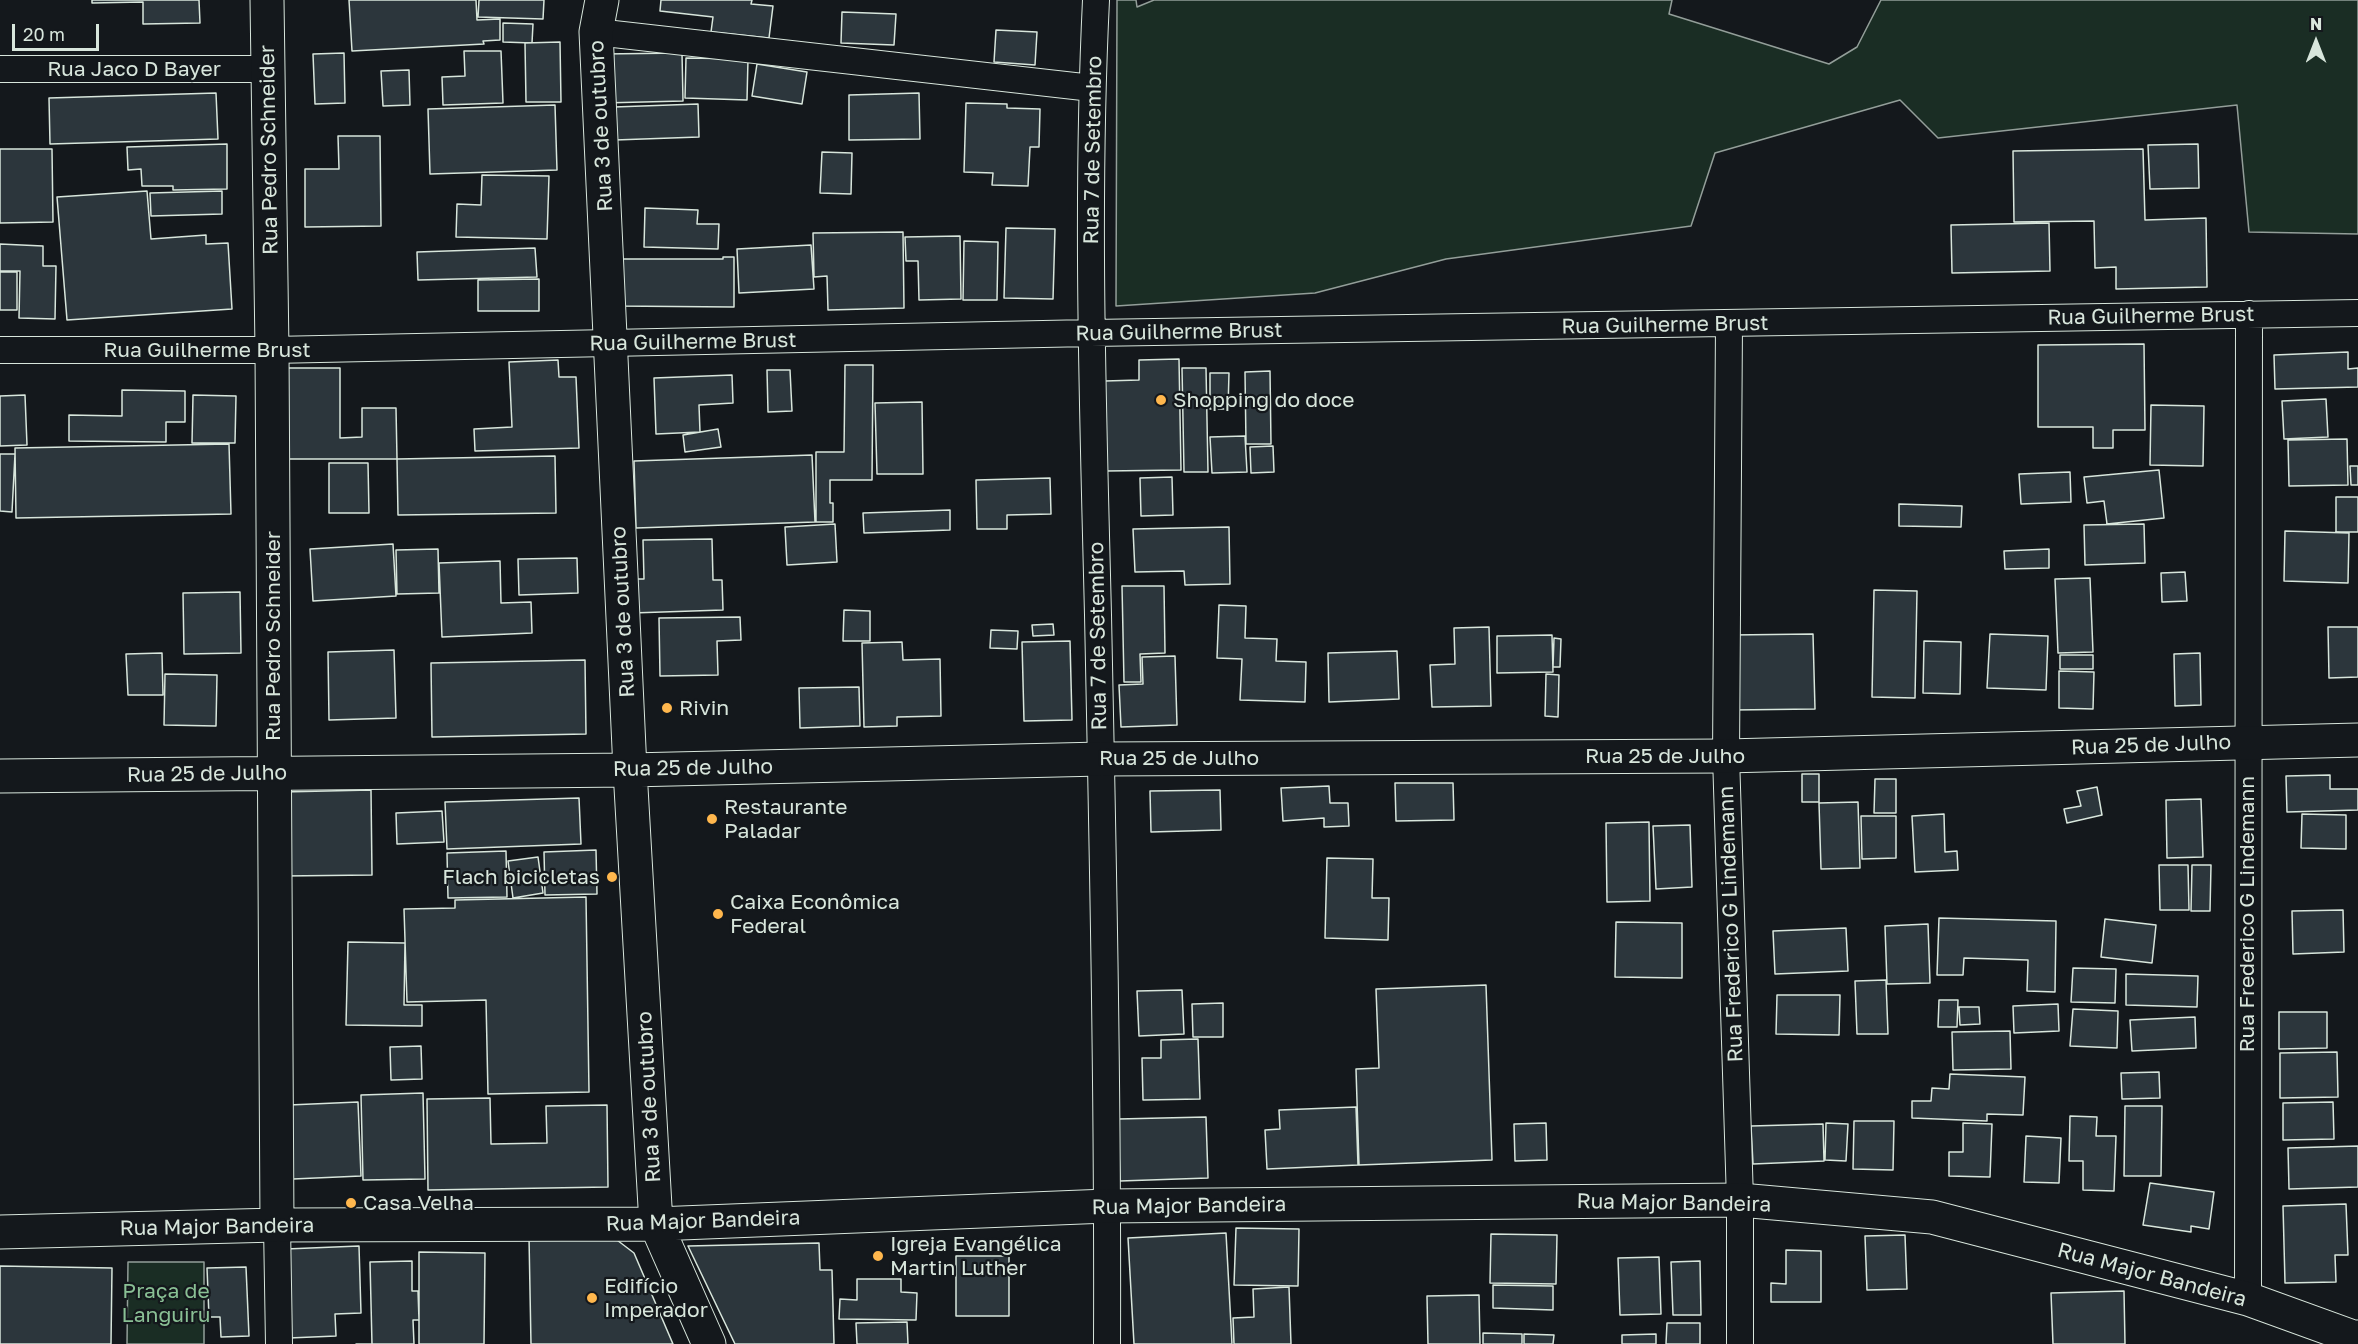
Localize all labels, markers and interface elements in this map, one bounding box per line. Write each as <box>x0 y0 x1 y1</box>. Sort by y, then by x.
scale bar <box>15 12 102 50</box>
north arrow <box>2286 12 2346 72</box>
text: N <box>2310 14 2322 34</box>
text: 20 m <box>23 23 65 45</box>
street label: Rua 3 de outubro <box>584 40 618 212</box>
street label: Rua Pedro Schneider <box>255 45 283 255</box>
street label: Rua 7 de Setembro <box>1079 55 1107 245</box>
street label: Rua Jaco D Bayer <box>47 56 221 82</box>
street label: Rua Guilherme Brust <box>2047 302 2255 330</box>
street label: Rua Guilherme Brust <box>1561 311 1769 339</box>
street label: Rua Guilherme Brust <box>1075 318 1283 346</box>
street label: Rua Guilherme Brust <box>589 328 797 356</box>
street label: Rua Guilherme Brust <box>103 337 311 363</box>
place label: Shopping do doce <box>1173 387 1354 413</box>
marker: Shopping do doce <box>1154 393 1168 407</box>
street label: Rua 3 de outubro <box>606 526 640 698</box>
street label: Rua Pedro Schneider <box>260 531 286 741</box>
street label: Rua 7 de Setembro <box>1084 541 1112 731</box>
place label: Rivin <box>679 695 729 721</box>
marker: Rivin <box>660 701 674 715</box>
street label: Rua 25 de Julho <box>2070 730 2232 760</box>
street label: Rua 25 de Julho <box>1585 743 1745 769</box>
street label: Rua 25 de Julho <box>1099 745 1259 771</box>
street label: Rua 25 de Julho <box>613 754 773 782</box>
street label: Rua 25 de Julho <box>127 760 287 788</box>
street label: Rua Frederico G Lindemann <box>2234 776 2260 1052</box>
street label: Rua Frederico G Lindemann <box>1714 785 1748 1063</box>
place label: Restaurante Paladar <box>724 794 847 844</box>
marker: Restaurante Paladar <box>705 812 719 826</box>
place label: Flach bicicletas <box>442 864 600 890</box>
marker: Flach bicicletas <box>605 870 619 884</box>
place label: Caixa Econômica Federal <box>730 889 900 939</box>
marker: Caixa Econômica Federal <box>711 907 725 921</box>
street label: Rua 3 de outubro <box>632 1011 666 1183</box>
street label: Rua Major Bandeira <box>1576 1189 1772 1217</box>
place label: Casa Velha <box>363 1190 474 1216</box>
street label: Rua Major Bandeira <box>1091 1192 1287 1220</box>
marker: Casa Velha <box>344 1196 358 1210</box>
street label: Rua Major Bandeira <box>605 1205 801 1237</box>
street label: Rua Major Bandeira <box>119 1213 315 1241</box>
place label: Igreja Evangélica Martin Luther <box>890 1231 1062 1281</box>
street label: Rua Major Bandeira <box>2055 1238 2249 1312</box>
marker: Igreja Evangélica Martin Luther <box>871 1249 885 1263</box>
place label: Edifício Imperador <box>604 1273 708 1323</box>
park label: Praça de Languiru <box>121 1278 211 1328</box>
marker: Edifício Imperador <box>585 1291 599 1305</box>

